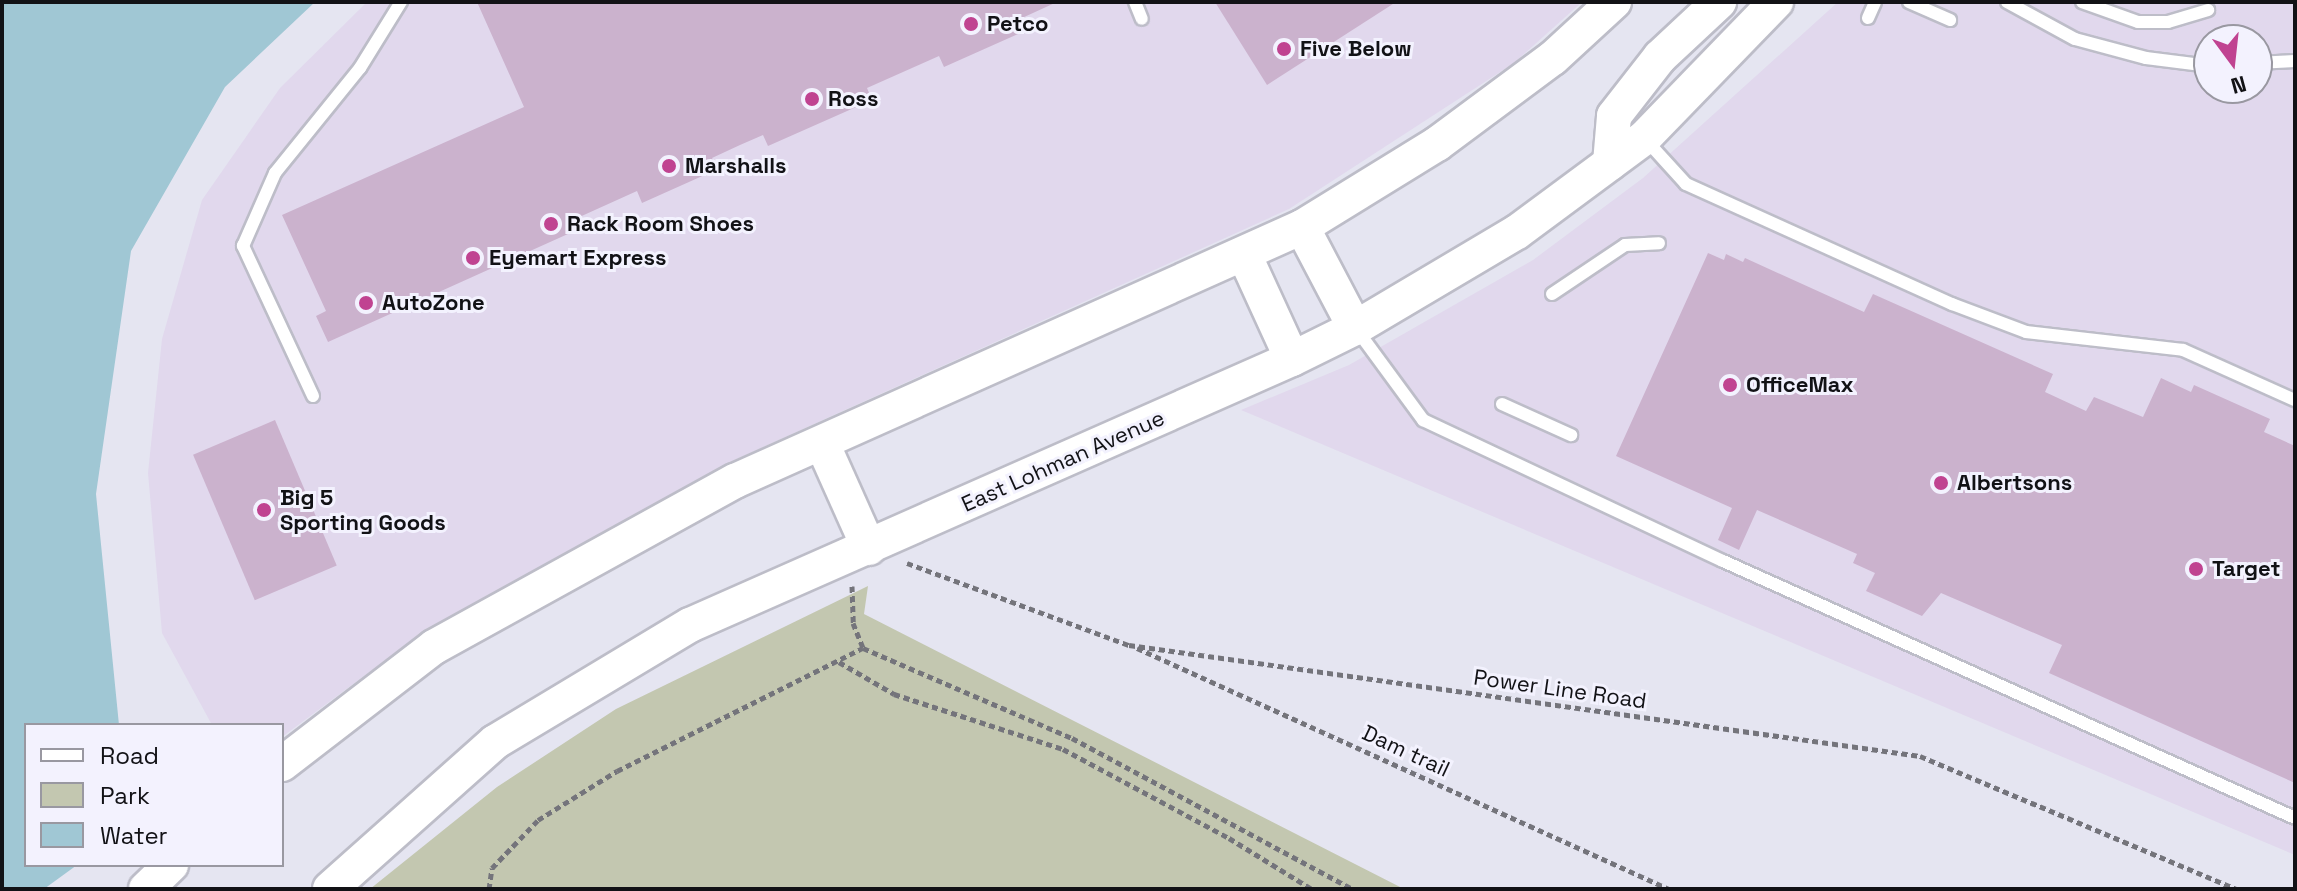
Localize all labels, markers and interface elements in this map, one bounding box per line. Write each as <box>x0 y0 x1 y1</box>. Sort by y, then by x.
place label: Petco <box>987 11 1048 37</box>
marker: Petco <box>962 15 980 33</box>
north arrow <box>2193 24 2273 104</box>
place label: Five Below <box>1300 36 1411 62</box>
marker: Five Below <box>1275 40 1293 58</box>
text: N <box>2228 70 2249 101</box>
place label: Ross <box>828 86 878 112</box>
marker: Ross <box>803 90 821 108</box>
place label: Marshalls <box>685 153 787 179</box>
marker: Marshalls <box>660 157 678 175</box>
place label: Rack Room Shoes <box>567 211 754 237</box>
marker: Rack Room Shoes <box>542 215 560 233</box>
place label: Eyemart Express <box>489 245 667 271</box>
marker: Eyemart Express <box>464 249 482 267</box>
place label: AutoZone <box>382 290 485 316</box>
marker: AutoZone <box>357 294 375 312</box>
place label: OfficeMax <box>1746 372 1854 398</box>
marker: OfficeMax <box>1721 376 1739 394</box>
street label: East Lohman Avenue <box>957 404 1169 518</box>
place label: Albertsons <box>1957 470 2072 496</box>
marker: Albertsons <box>1932 474 1950 492</box>
place label: Big 5 Sporting Goods <box>280 484 446 536</box>
marker: Big 5 Sporting Goods <box>255 501 273 519</box>
place label: Target <box>2212 556 2280 582</box>
marker: Target <box>2187 560 2205 578</box>
street label: Power Line Road <box>1472 664 1648 714</box>
street label: Dam trail <box>1358 719 1454 783</box>
legend <box>24 723 284 867</box>
text: Road <box>100 740 159 771</box>
text: Park <box>100 780 150 811</box>
text: Water <box>100 820 168 851</box>

